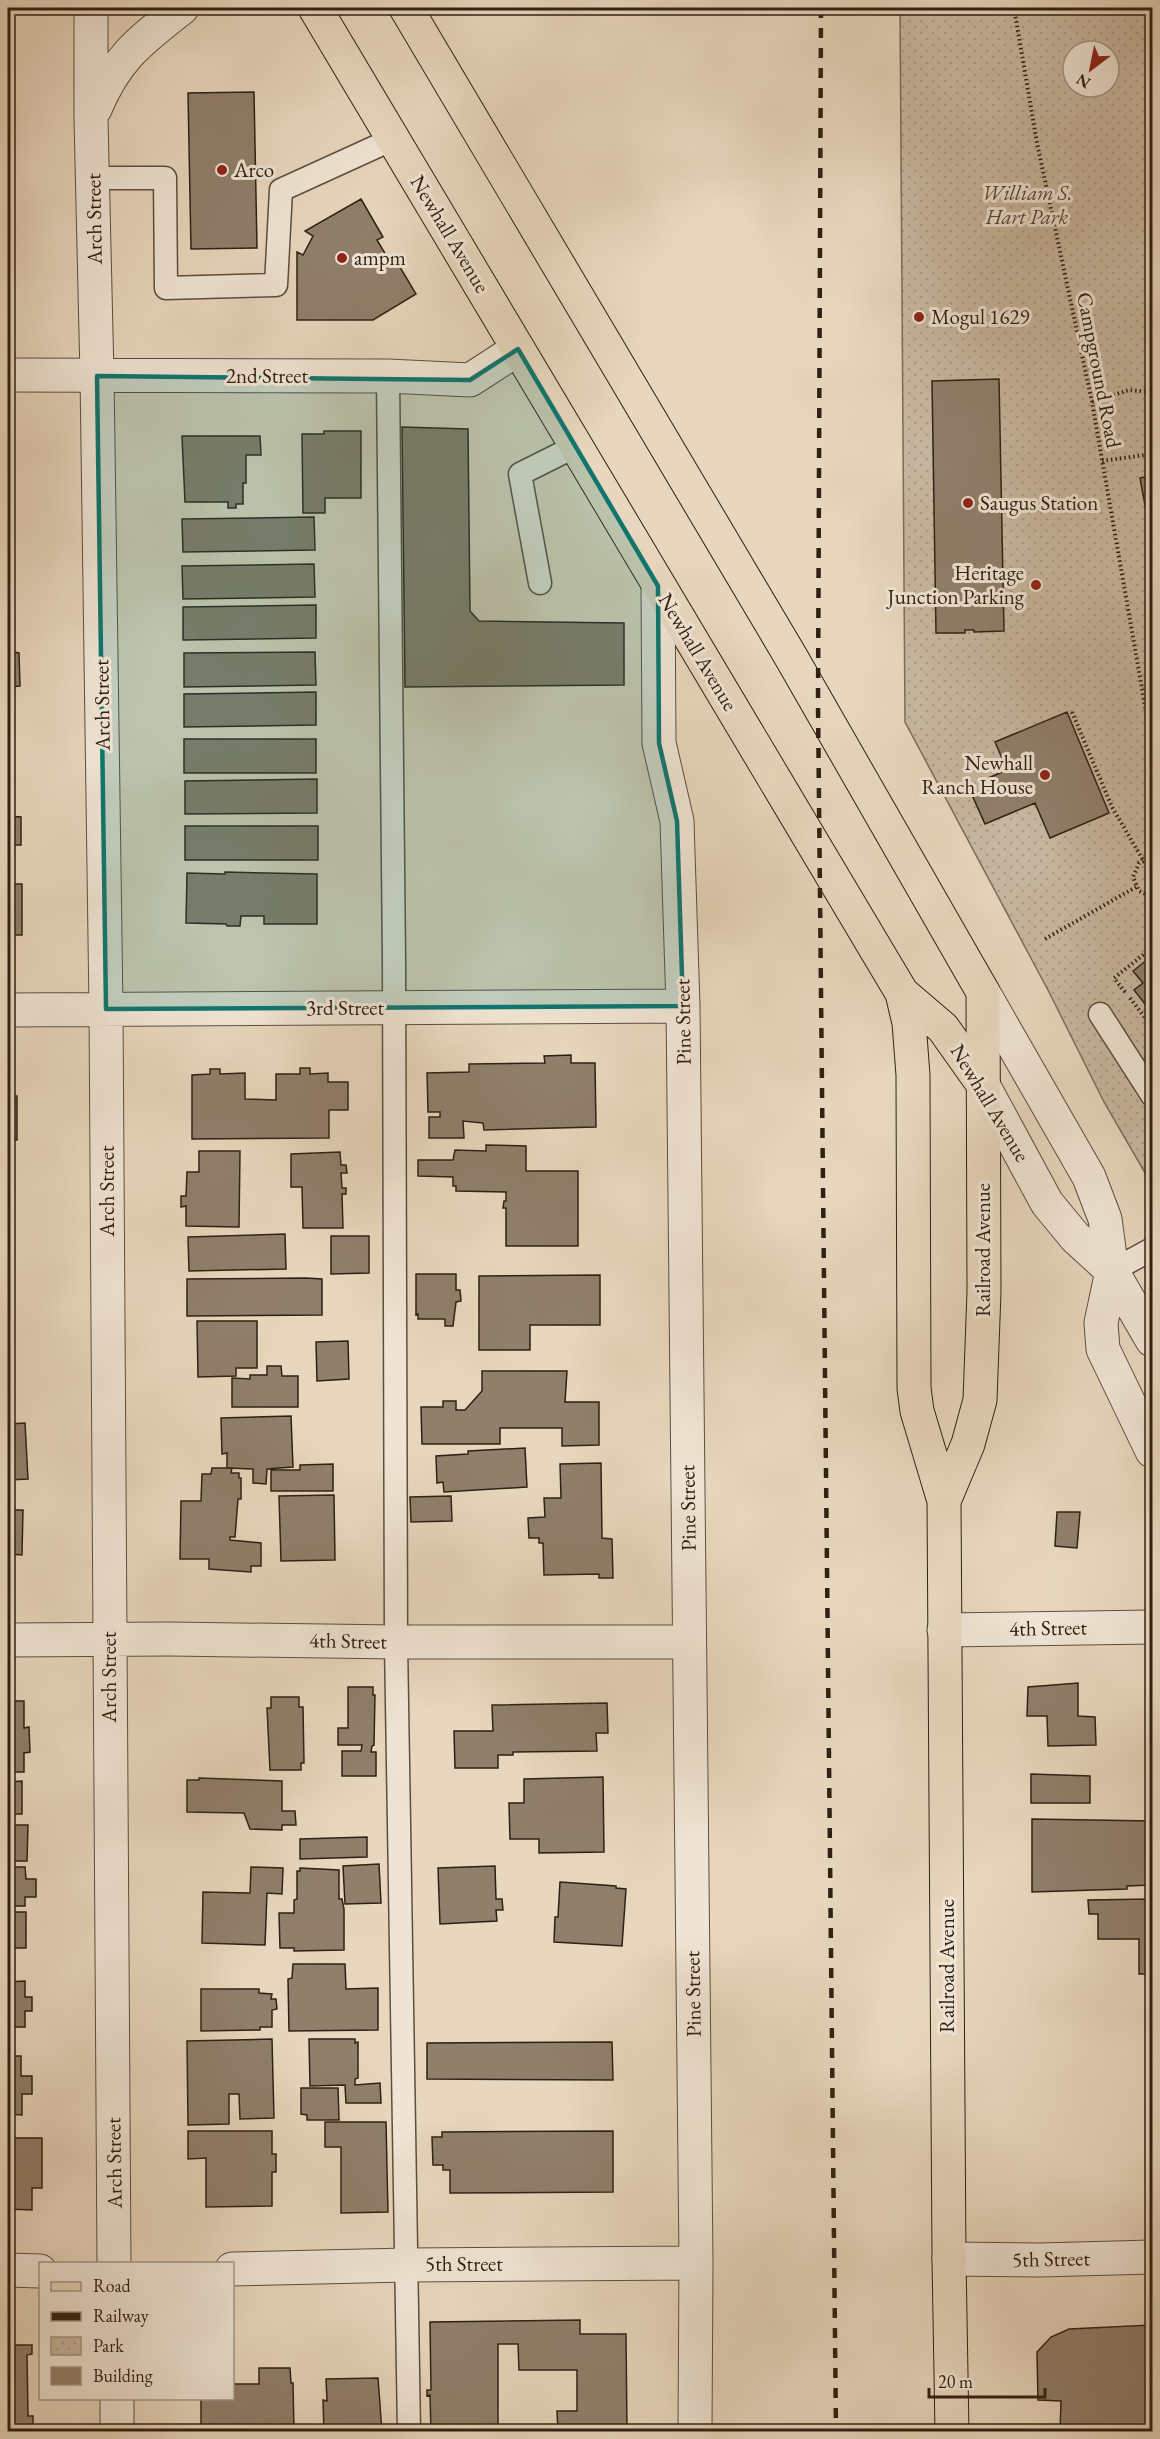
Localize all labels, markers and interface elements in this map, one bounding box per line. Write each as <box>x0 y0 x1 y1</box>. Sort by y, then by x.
north arrow <box>1061 39 1121 99</box>
text: N <box>1072 69 1094 94</box>
place label: Arco <box>233 156 274 183</box>
marker: Arco <box>215 163 229 177</box>
street label: Newhall Avenue <box>405 170 496 298</box>
street label: Arch Street <box>79 173 108 266</box>
park label: William S. Hart Park <box>982 179 1072 230</box>
place label: ampm <box>354 244 406 271</box>
marker: ampm <box>335 251 349 265</box>
street label: Campground Road <box>1071 290 1128 450</box>
place label: Mogul 1629 <box>931 303 1030 330</box>
marker: Mogul 1629 <box>912 310 926 324</box>
street label: 2nd Street <box>226 362 308 389</box>
place label: Saugus Station <box>980 489 1098 516</box>
marker: Saugus Station <box>961 496 975 510</box>
place label: Heritage Junction Parking <box>886 559 1025 610</box>
marker: Heritage Junction Parking <box>1029 578 1043 592</box>
street label: Newhall Avenue <box>653 588 744 716</box>
street label: Arch Street <box>87 659 116 752</box>
place label: Newhall Ranch House <box>922 749 1033 800</box>
marker: Newhall Ranch House <box>1038 768 1052 782</box>
street label: Pine Street <box>668 978 697 1065</box>
street label: 3rd Street <box>306 994 384 1021</box>
street label: Newhall Avenue <box>945 1039 1036 1167</box>
street label: Arch Street <box>93 1145 120 1238</box>
street label: Railroad Avenue <box>969 1183 996 1317</box>
street label: Pine Street <box>673 1464 702 1551</box>
street label: 4th Street <box>1009 1613 1088 1642</box>
street label: 4th Street <box>309 1626 388 1655</box>
street label: Arch Street <box>95 1631 122 1724</box>
street label: Railroad Avenue <box>933 1899 960 2033</box>
street label: Pine Street <box>678 1950 707 2037</box>
street label: Arch Street <box>99 2117 128 2210</box>
street label: 5th Street <box>1012 2244 1091 2273</box>
street label: 5th Street <box>425 2250 503 2277</box>
legend <box>39 2262 234 2400</box>
text: Road <box>93 2274 132 2297</box>
text: Railway <box>93 2304 149 2327</box>
text: Park <box>93 2334 124 2357</box>
scale bar <box>929 2361 1044 2399</box>
text: Building <box>93 2364 153 2387</box>
text: 20 m <box>938 2370 973 2393</box>

